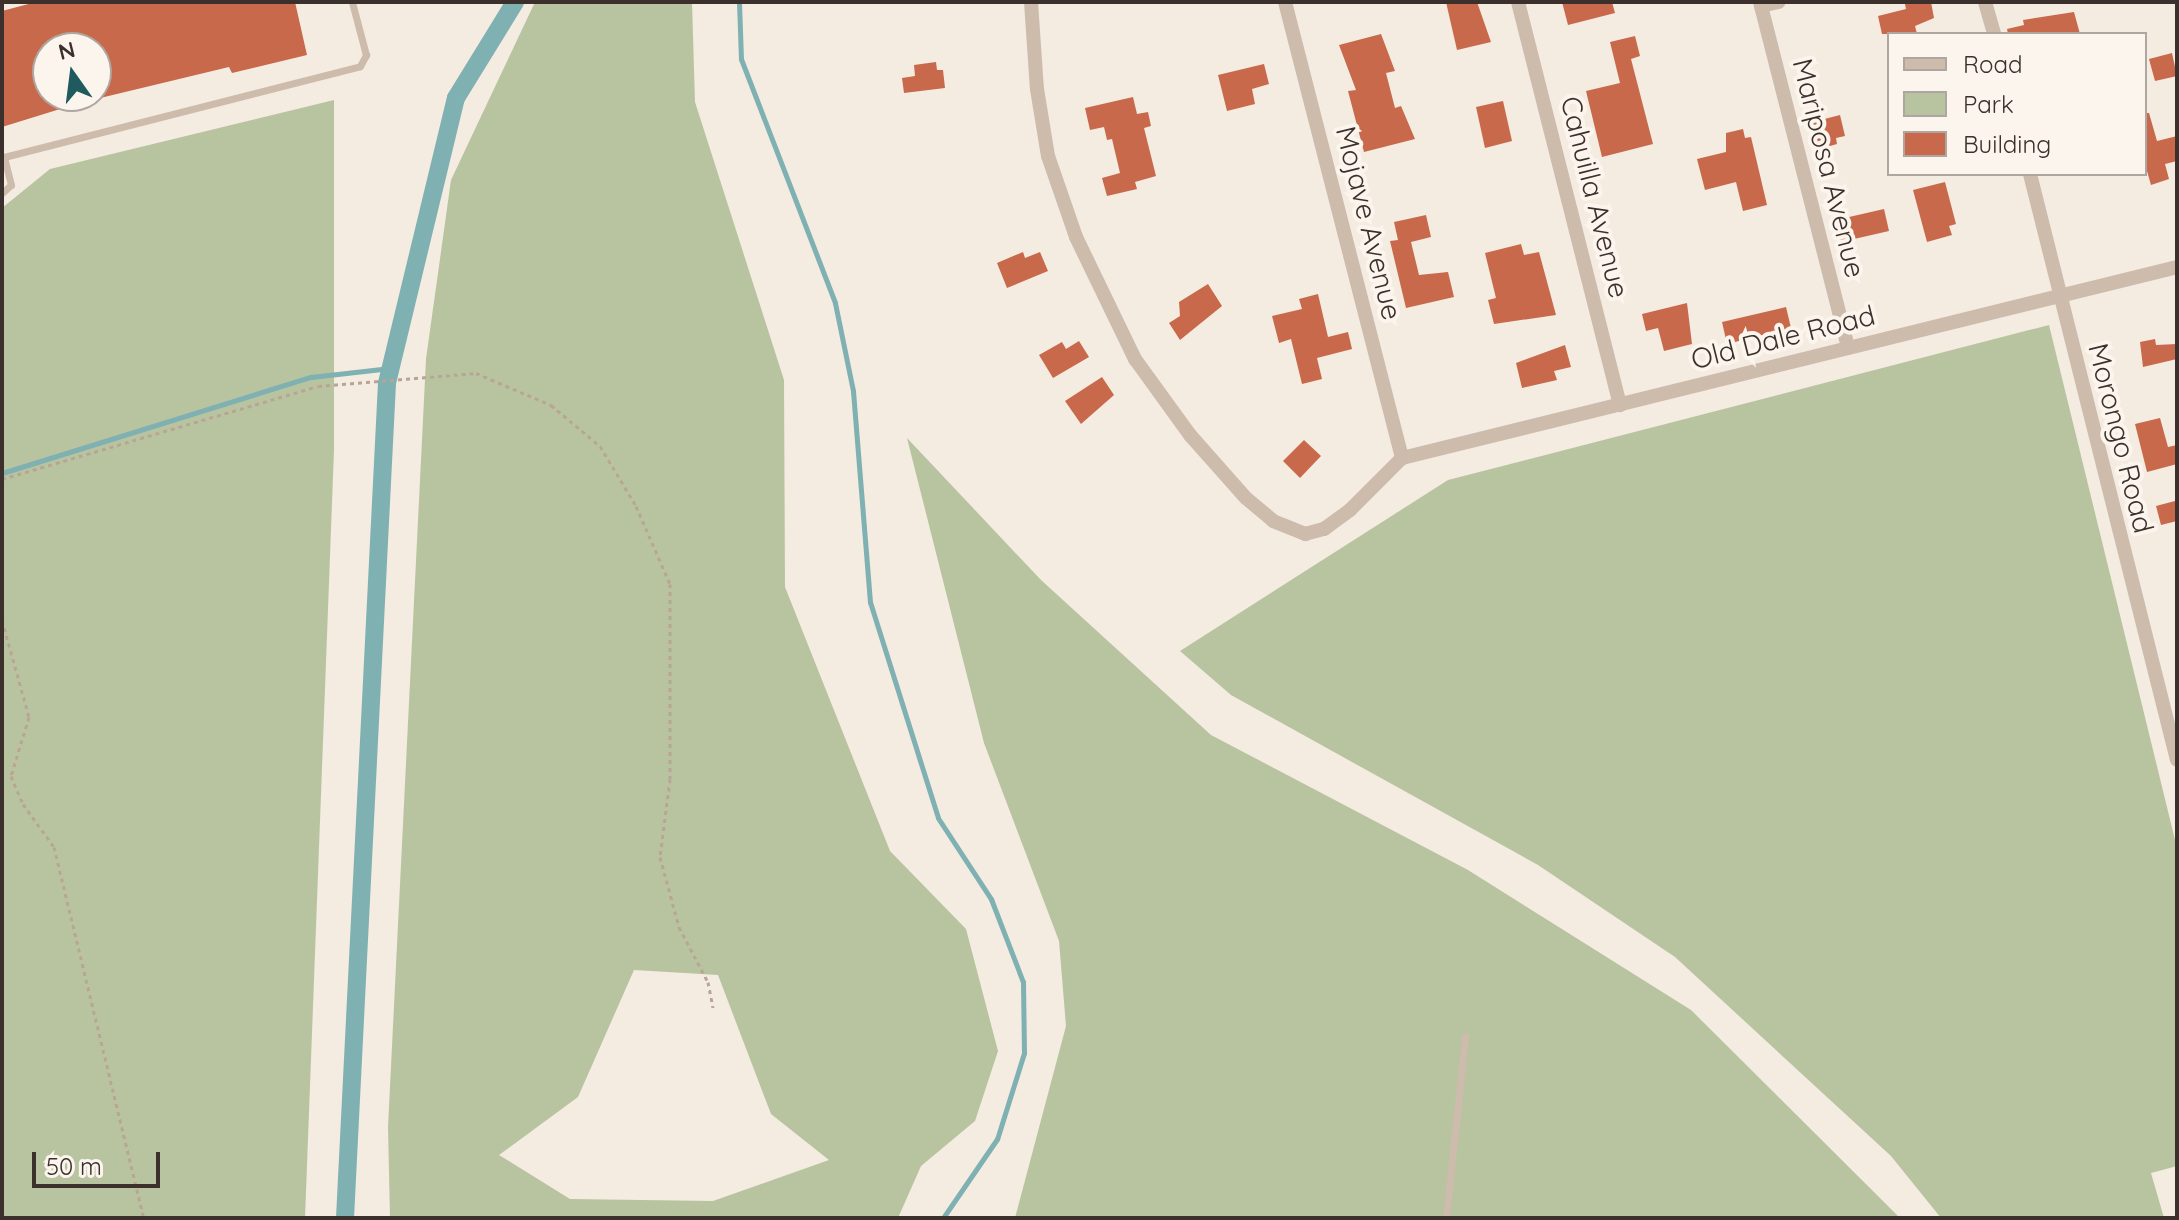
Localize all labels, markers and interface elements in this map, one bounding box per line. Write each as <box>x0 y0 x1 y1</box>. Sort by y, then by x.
north arrow <box>32 32 112 112</box>
legend <box>1887 32 2147 176</box>
text: N <box>55 35 78 66</box>
text: Road <box>1963 49 2023 79</box>
street label: Mariposa Avenue <box>1786 55 1872 281</box>
text: Park <box>1963 89 2014 119</box>
street label: Cahuilla Avenue <box>1554 93 1636 301</box>
street label: Mojave Avenue <box>1329 123 1409 323</box>
text: Building <box>1963 129 2051 159</box>
street label: Old Dale Road <box>1688 298 1878 376</box>
street label: Morongo Road <box>2081 340 2161 536</box>
scale bar <box>36 1136 164 1186</box>
text: 50 m <box>46 1151 102 1181</box>

